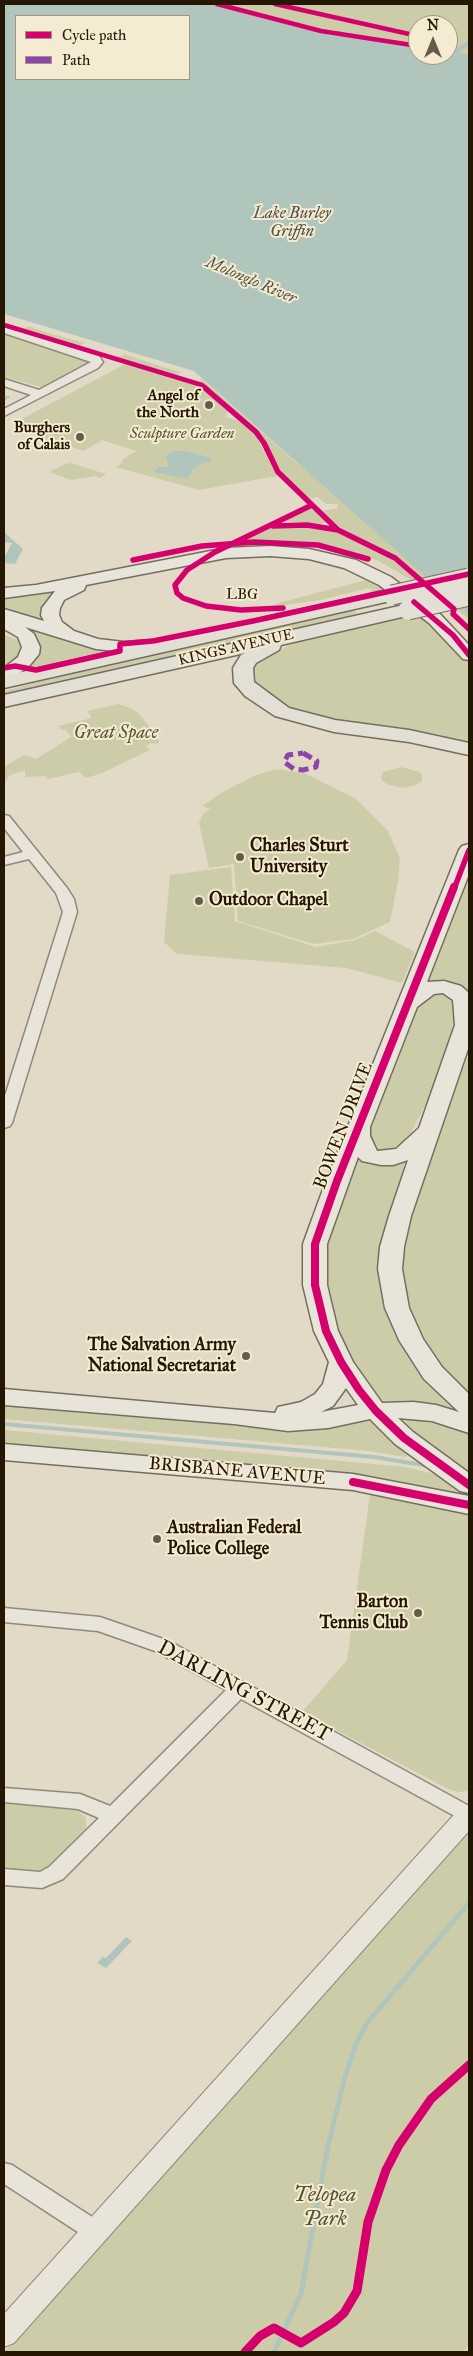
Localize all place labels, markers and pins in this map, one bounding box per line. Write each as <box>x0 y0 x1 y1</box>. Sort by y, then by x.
place label: Angel of the North <box>137 387 199 422</box>
marker: Angel of the North <box>203 399 215 411</box>
place label: Burghers of Calais <box>14 419 70 454</box>
marker: Burghers of Calais <box>74 431 86 443</box>
place label: Charles Sturt University <box>250 836 349 879</box>
marker: Charles Sturt University <box>234 851 246 863</box>
place label: Outdoor Chapel <box>209 890 328 912</box>
marker: Outdoor Chapel <box>193 895 205 907</box>
place label: The Salvation Army National Secretariat <box>87 1335 236 1378</box>
marker: The Salvation Army National Secretariat <box>240 1350 252 1362</box>
place label: Australian Federal Police College <box>167 1518 301 1560</box>
marker: Australian Federal Police College <box>151 1533 163 1545</box>
place label: Barton Tennis Club <box>319 1592 408 1635</box>
marker: Barton Tennis Club <box>412 1607 424 1619</box>

